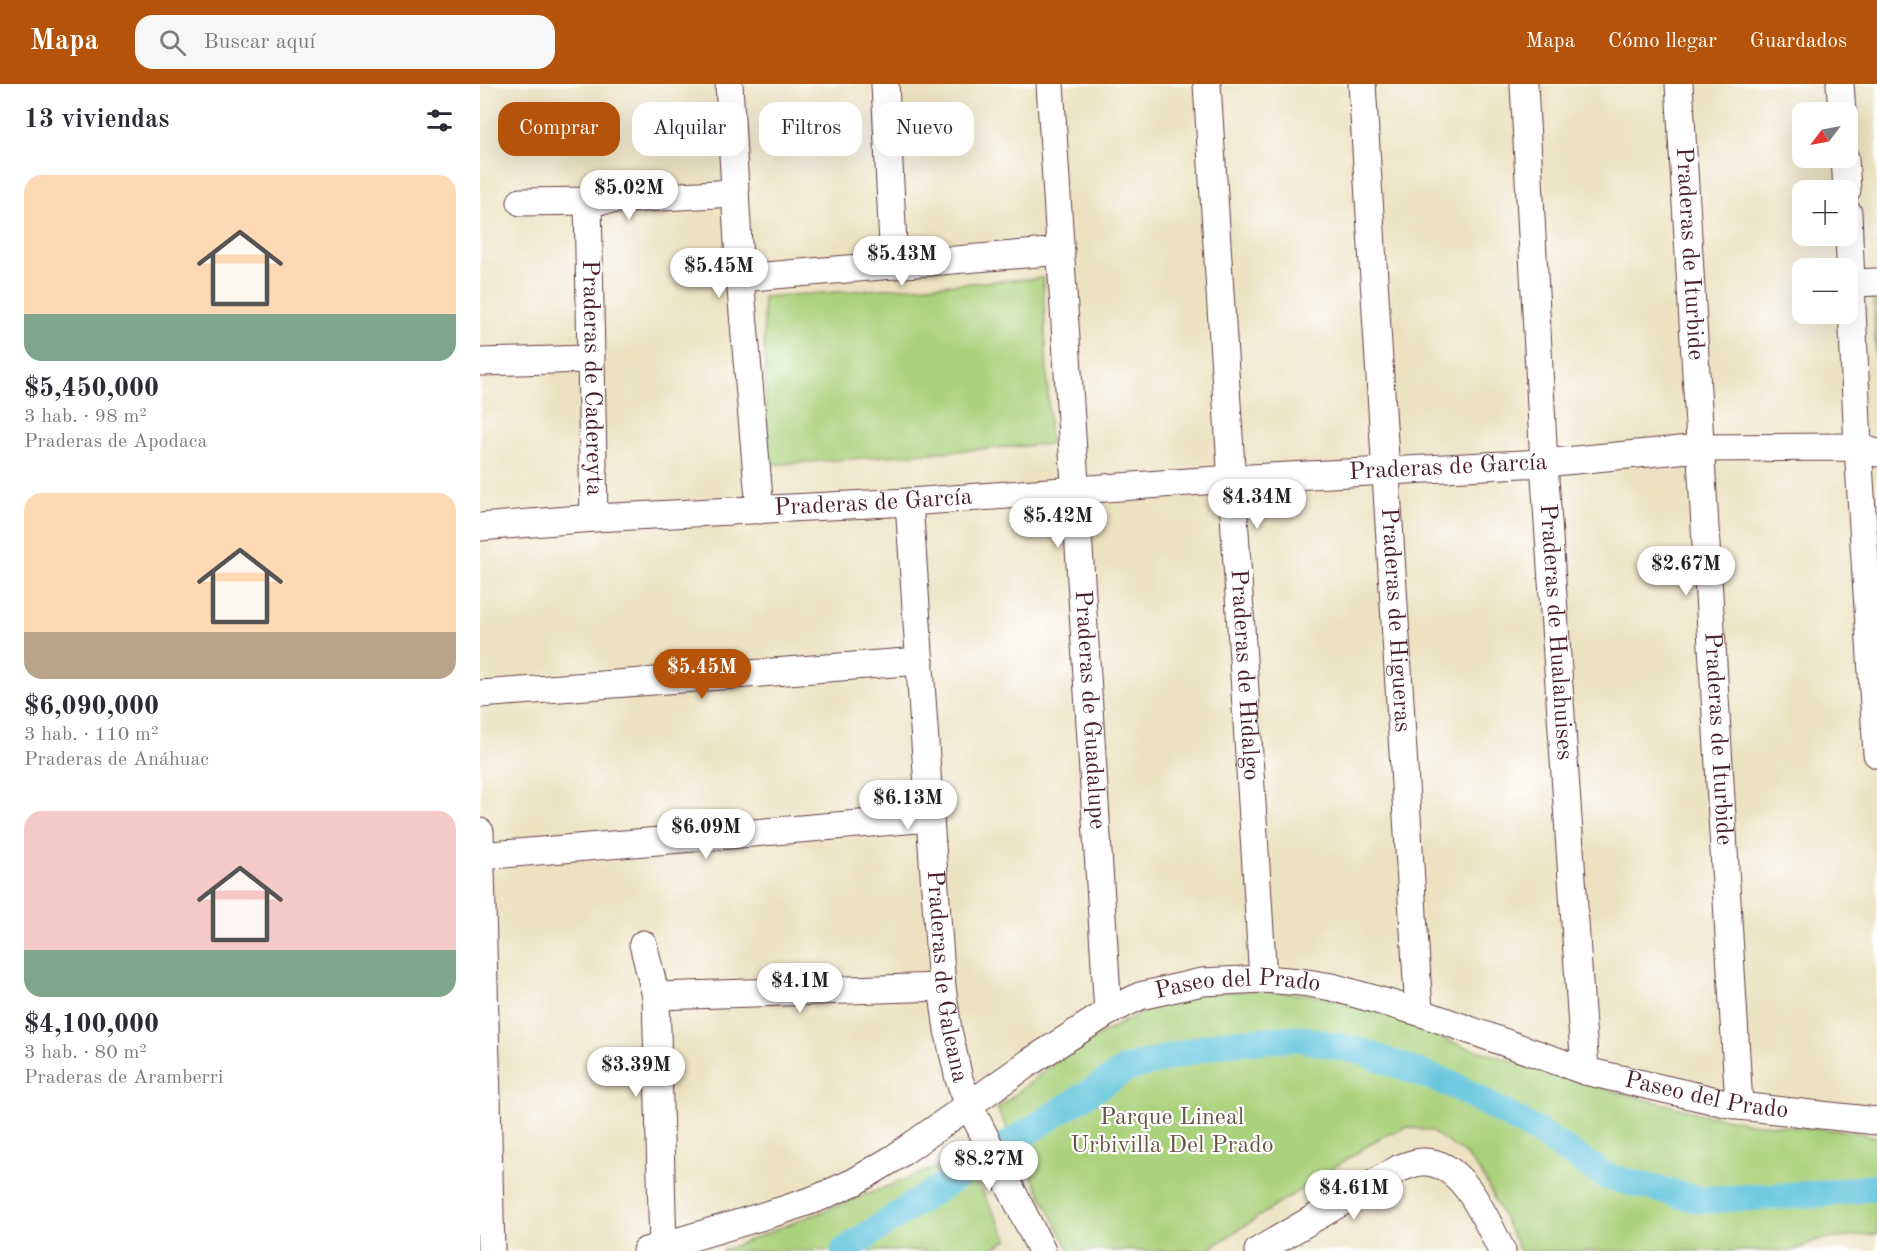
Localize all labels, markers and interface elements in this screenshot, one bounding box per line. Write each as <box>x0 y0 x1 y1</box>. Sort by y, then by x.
search box <box>135 15 555 69</box>
icon: search <box>156 26 189 59</box>
text: Mapa <box>30 28 99 56</box>
text: Buscar aquí <box>204 31 315 53</box>
text: Mapa <box>1526 31 1575 52</box>
text: Cómo llegar <box>1608 31 1717 52</box>
text: Guardados <box>1750 31 1847 52</box>
chip: Comprar <box>498 102 620 156</box>
chip: Alquilar <box>632 102 747 156</box>
chip: Filtros <box>759 102 862 156</box>
chip: Nuevo <box>874 102 974 156</box>
north arrow <box>1792 102 1858 168</box>
map controls <box>1792 102 1858 324</box>
icon: filters <box>423 104 456 137</box>
text: 13 viviendas <box>24 107 170 133</box>
street label: Praderas de Iturbide <box>1671 146 1707 361</box>
pin: $5.02M <box>580 170 678 221</box>
text: $5.02M <box>594 179 664 199</box>
button: + <box>1792 180 1858 246</box>
icon: home <box>186 214 294 322</box>
pin: $5.43M <box>853 236 951 287</box>
text: $5.43M <box>867 245 937 265</box>
pin: $5.45M <box>670 248 768 299</box>
text: $5.45M <box>684 257 754 277</box>
button: − <box>1792 258 1858 324</box>
street label: Praderas de Cadereyta <box>577 260 606 496</box>
text: $5,450,000 <box>24 376 159 402</box>
text: 3 hab. · 98 m² <box>24 407 147 427</box>
text: Praderas de Apodaca <box>24 432 207 452</box>
street label: Praderas de García <box>1348 451 1548 485</box>
pin: $4.34M <box>1208 479 1306 530</box>
street label: Praderas de García <box>774 485 973 521</box>
text: $4.34M <box>1222 488 1292 508</box>
pin: $5.42M <box>1009 498 1107 549</box>
street label: Praderas de Hualahuises <box>1535 503 1576 761</box>
text: $5.42M <box>1023 507 1093 527</box>
street label: Praderas de Higueras <box>1376 507 1414 733</box>
icon: home <box>186 532 294 640</box>
pin: $2.67M <box>1637 546 1735 597</box>
text: $2.67M <box>1651 555 1721 575</box>
street label: Praderas de Hidalgo <box>1225 568 1263 781</box>
street label: Praderas de Guadalupe <box>1070 589 1109 830</box>
street label: Praderas de Iturbide <box>1699 632 1736 846</box>
pin: $5.45M <box>653 649 751 700</box>
text: $5.45M <box>667 658 737 678</box>
text: $6,090,000 <box>24 694 159 720</box>
text: 3 hab. · 110 m² <box>24 725 158 745</box>
text: Praderas de Anáhuac <box>24 750 209 770</box>
pin: $6.13M <box>859 780 957 831</box>
text: $6.13M <box>873 789 943 809</box>
pin: $6.09M <box>657 809 755 860</box>
text: $6.09M <box>671 818 741 838</box>
icon: home <box>186 850 294 958</box>
street label: Praderas de Galeana <box>922 869 971 1085</box>
pin: $4.1M <box>758 963 842 1014</box>
street label: Paseo del Prado <box>1153 967 1322 1004</box>
text: $4.1M <box>771 972 829 992</box>
text: $4,100,000 <box>24 1012 159 1038</box>
text: 3 hab. · 80 m² <box>24 1043 147 1063</box>
pin: $3.39M <box>587 1047 685 1098</box>
text: $3.39M <box>601 1056 671 1076</box>
text: Praderas de Aramberri <box>24 1068 223 1088</box>
street label: Paseo del Prado <box>1622 1068 1790 1123</box>
park label: Parque Lineal Urbivilla Del Prado <box>1070 1106 1274 1158</box>
pin: $8.27M <box>940 1141 1038 1192</box>
text: $8.27M <box>954 1150 1024 1170</box>
pin: $4.61M <box>1305 1170 1403 1221</box>
text: $4.61M <box>1319 1179 1389 1199</box>

